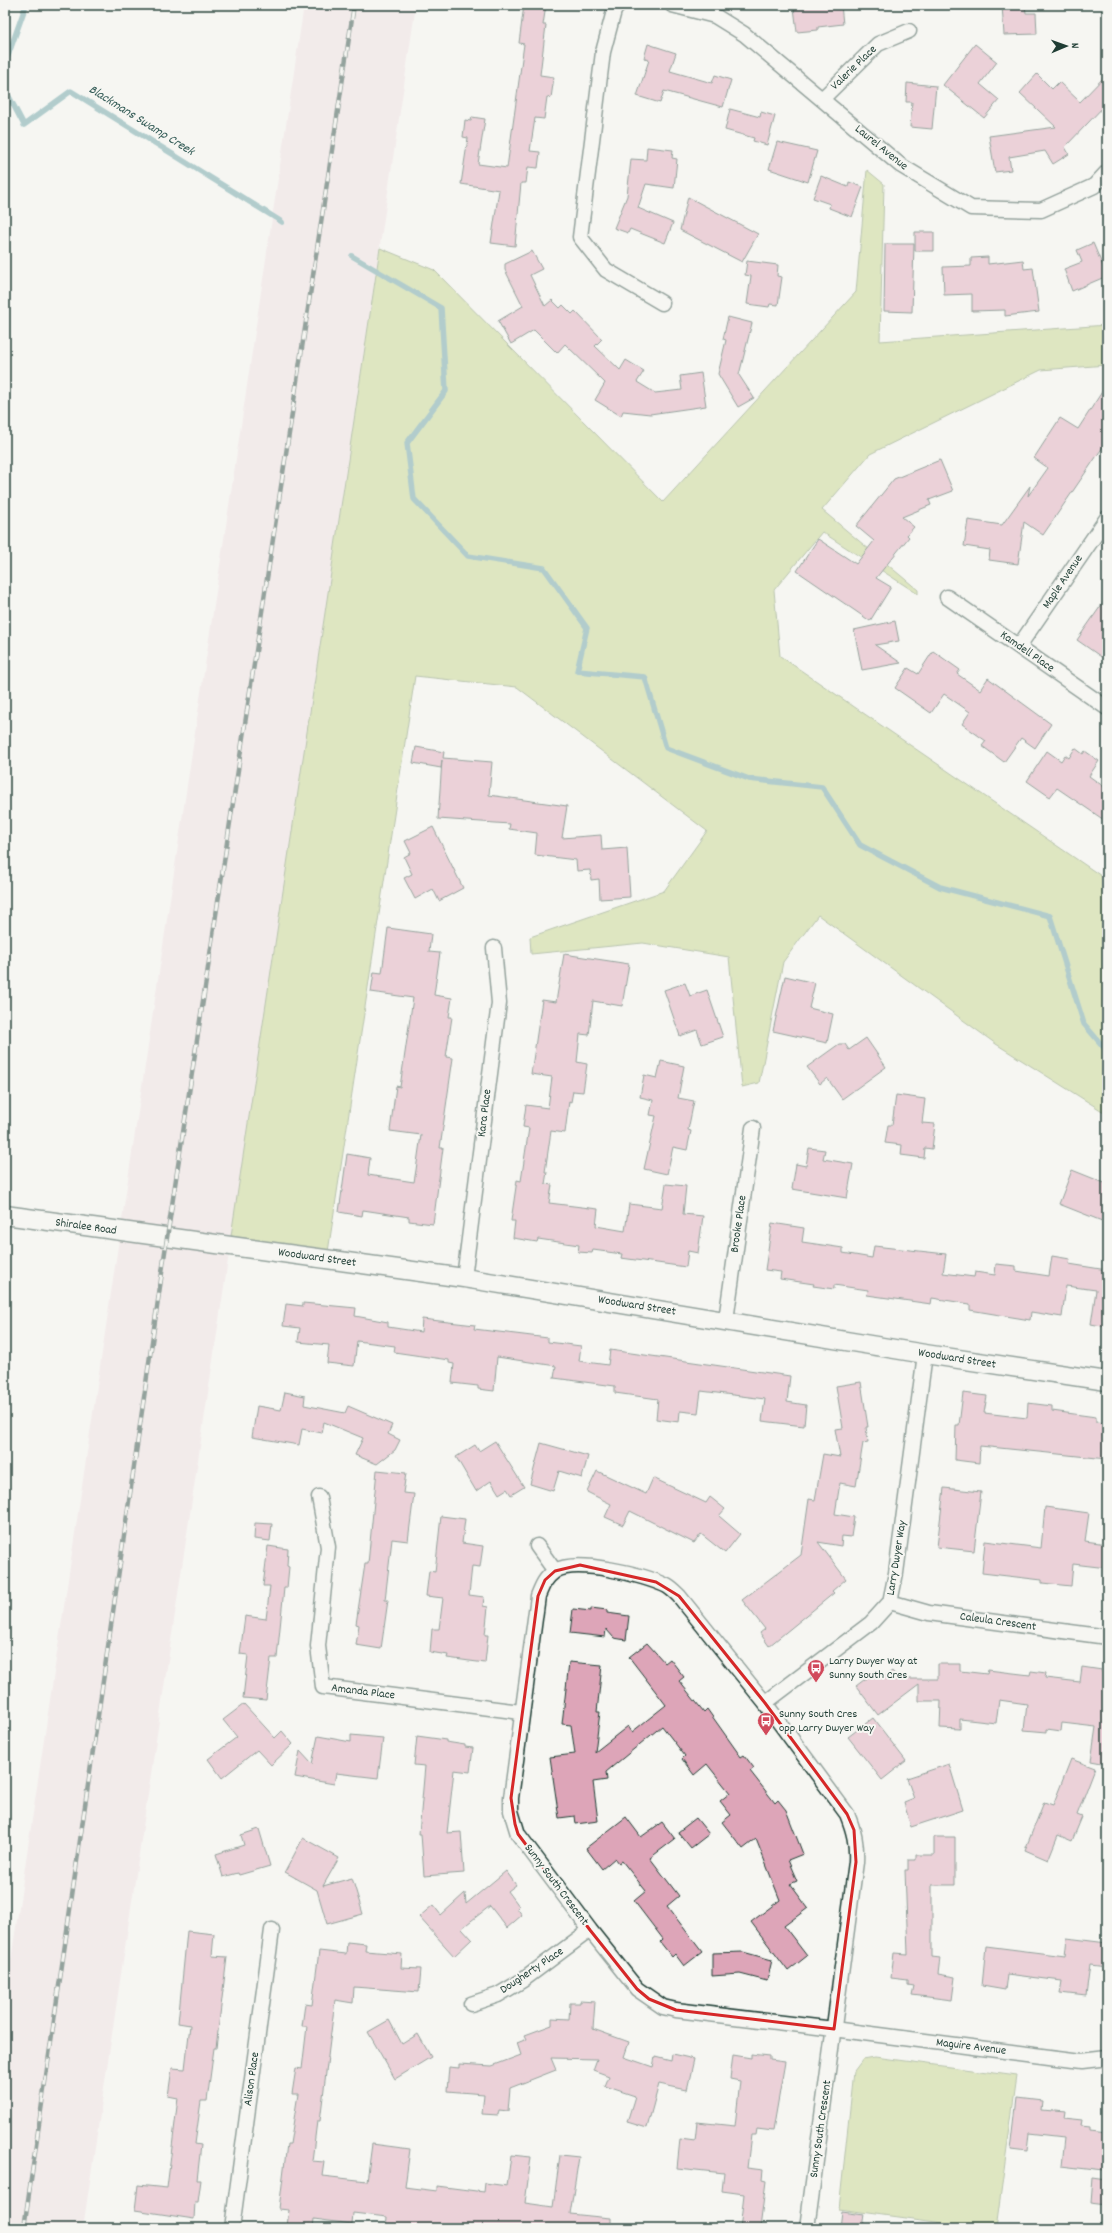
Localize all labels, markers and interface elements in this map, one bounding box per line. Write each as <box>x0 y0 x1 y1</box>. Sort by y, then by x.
north arrow <box>1046 26 1086 66</box>
street label: Valerie Place <box>827 42 881 94</box>
text: N <box>1066 43 1082 49</box>
water label: Blackmans Swamp Creek <box>84 81 199 162</box>
street label: Laurel Avenue <box>851 121 911 175</box>
street label: Maple Avenue <box>1039 552 1087 612</box>
street label: Kamdell Place <box>996 627 1058 677</box>
street label: Kara Place <box>474 1088 496 1138</box>
street label: Brooke Place <box>727 1194 751 1254</box>
street label: Shiralee Road <box>54 1214 118 1240</box>
street label: Woodward Street <box>277 1244 358 1272</box>
street label: Woodward Street <box>597 1291 678 1321</box>
street label: Woodward Street <box>917 1344 998 1374</box>
street label: Larry Dwyer Way <box>883 1518 911 1597</box>
street label: Caleula Crescent <box>959 1608 1038 1636</box>
place label: Larry Dwyer Way at Sunny South Cres <box>829 1653 918 1684</box>
bus stop icon: Larry Dwyer Way at Sunny South Cres <box>806 1658 826 1683</box>
street label: Amanda Place <box>330 1680 396 1704</box>
place label: Sunny South Cres opp Larry Dwyer Way <box>779 1706 875 1737</box>
bus stop icon: Sunny South Cres opp Larry Dwyer Way <box>756 1711 776 1736</box>
street label: Sunny South Crescent <box>520 1841 593 1930</box>
street label: Dougherty Place <box>497 1943 567 1999</box>
street label: Maguire Avenue <box>935 2034 1007 2060</box>
street label: Alison Place <box>240 2051 264 2107</box>
street label: Sunny South Crescent <box>806 2079 836 2179</box>

